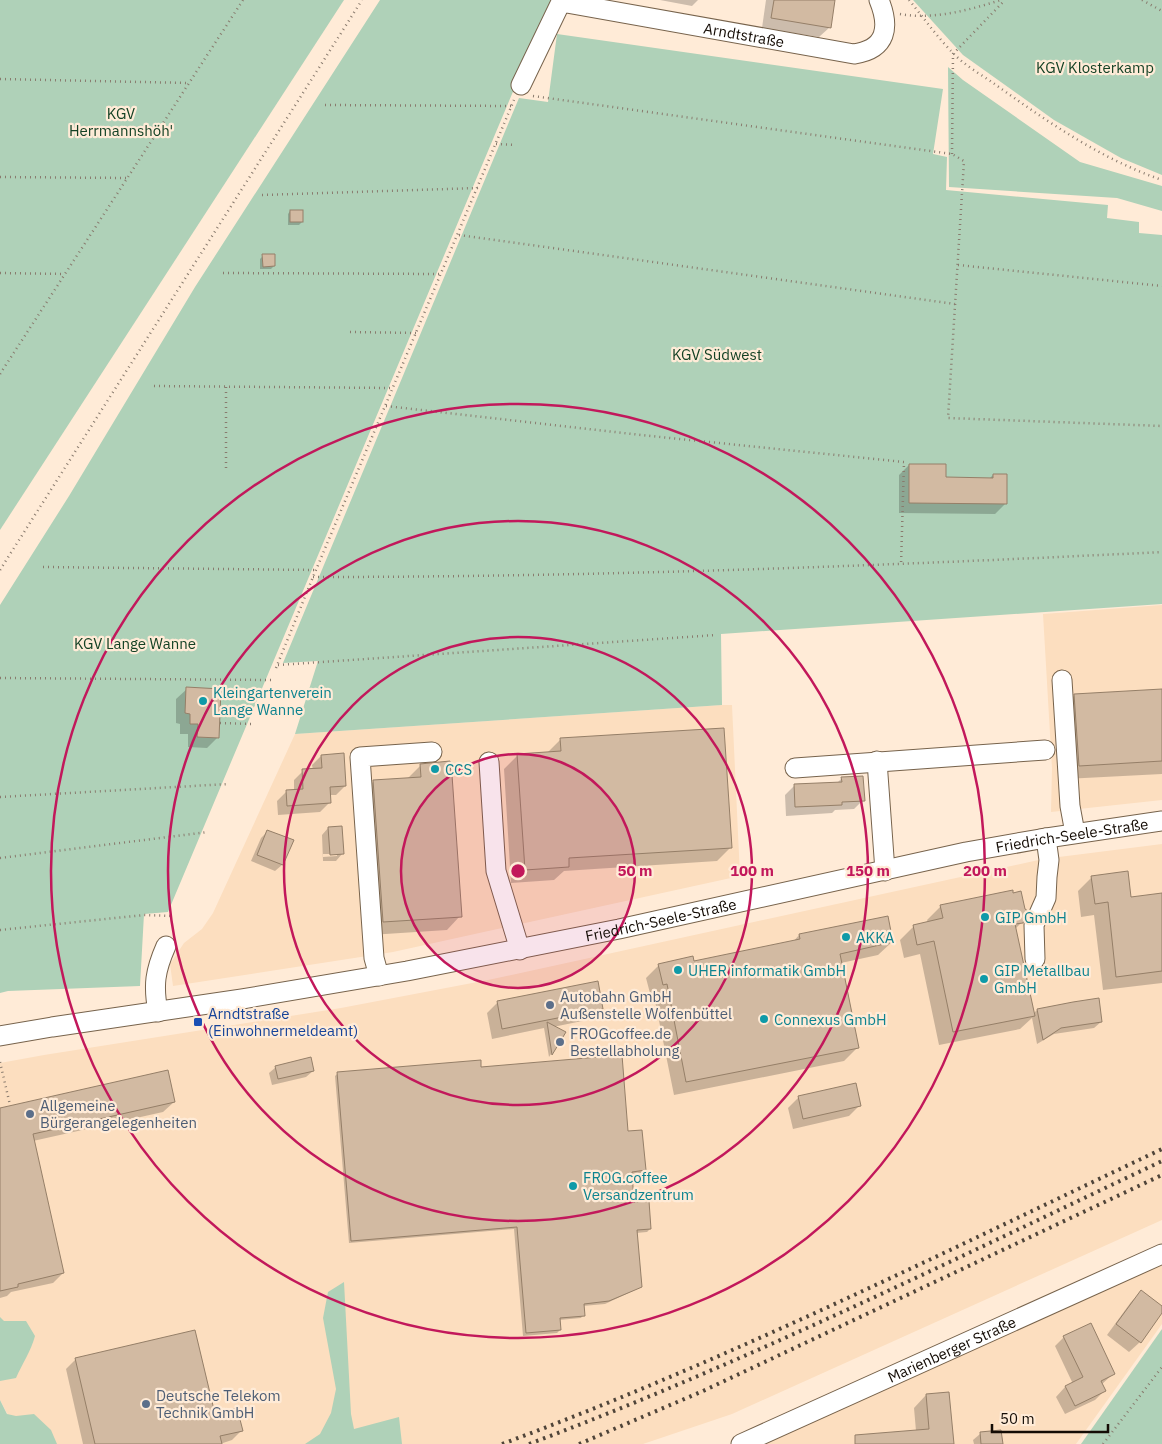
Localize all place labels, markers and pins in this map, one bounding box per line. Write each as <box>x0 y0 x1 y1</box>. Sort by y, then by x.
place label: Kleingartenverein Lange Wanne <box>213 683 332 719</box>
marker: Kleingartenverein Lange Wanne <box>197 695 209 707</box>
place label: CCS <box>445 760 472 779</box>
marker: CCS <box>429 763 441 775</box>
centre of rings <box>509 862 527 880</box>
place label: GIP GmbH <box>995 908 1067 927</box>
marker: GIP GmbH <box>979 911 991 923</box>
place label: AKKA <box>856 928 895 947</box>
marker: AKKA <box>840 931 852 943</box>
place label: UHER informatik GmbH <box>688 961 846 980</box>
place label: GIP Metallbau GmbH <box>994 961 1090 997</box>
marker: UHER informatik GmbH <box>672 964 684 976</box>
marker: GIP Metallbau GmbH <box>978 973 990 985</box>
place label: Autobahn GmbH Außenstelle Wolfenbüttel <box>560 987 732 1023</box>
marker: Autobahn GmbH Außenstelle Wolfenbüttel <box>544 999 556 1011</box>
place label: Arndtstraße (Einwohnermeldeamt) <box>208 1004 358 1040</box>
place label: Connexus GmbH <box>774 1010 887 1029</box>
marker: Connexus GmbH <box>758 1013 770 1025</box>
marker: Arndtstraße (Einwohnermeldeamt) <box>192 1016 204 1028</box>
place label: FROGcoffee.de Bestellabholung <box>570 1024 680 1060</box>
marker: FROGcoffee.de Bestellabholung <box>554 1036 566 1048</box>
place label: Allgemeine Bürgerangelegenheiten <box>40 1096 197 1132</box>
marker: Allgemeine Bürgerangelegenheiten <box>24 1108 36 1120</box>
place label: FROG.coffee Versandzentrum <box>583 1168 694 1204</box>
marker: FROG.coffee Versandzentrum <box>567 1180 579 1192</box>
place label: Deutsche Telekom Technik GmbH <box>156 1386 281 1422</box>
marker: Deutsche Telekom Technik GmbH <box>140 1398 152 1410</box>

